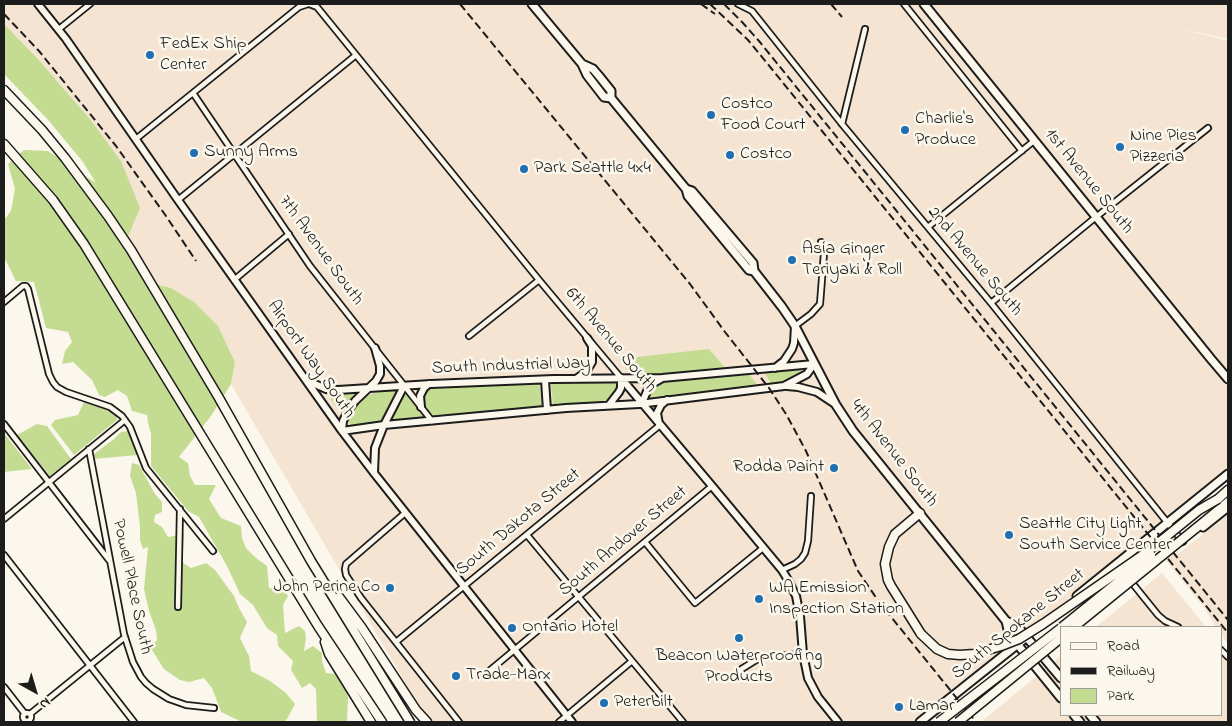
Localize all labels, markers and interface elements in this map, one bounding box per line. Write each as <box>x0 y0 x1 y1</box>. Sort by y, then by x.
place label: FedEx Ship Center <box>160 34 246 76</box>
marker: FedEx Ship Center <box>144 49 156 61</box>
place label: Costco Food Court <box>721 94 805 136</box>
marker: Costco Food Court <box>705 109 717 121</box>
place label: Charlie's Produce <box>915 109 976 152</box>
marker: Charlie's Produce <box>899 124 911 136</box>
street label: 1st Avenue South <box>1039 125 1137 239</box>
place label: Nine Pies Pizzeria <box>1130 126 1197 168</box>
marker: Nine Pies Pizzeria <box>1114 141 1126 153</box>
place label: Sunny Arms <box>204 142 298 164</box>
place label: Costco <box>740 144 792 166</box>
marker: Sunny Arms <box>188 147 200 159</box>
marker: Costco <box>724 149 736 161</box>
place label: Park Seattle 4x4 <box>534 158 651 180</box>
marker: Park Seattle 4x4 <box>518 163 530 175</box>
street label: 7th Avenue South <box>273 192 367 310</box>
street label: 2nd Avenue South <box>922 203 1026 321</box>
place label: Asia Ginger Teriyaki & Roll <box>802 239 902 282</box>
marker: Asia Ginger Teriyaki & Roll <box>786 254 798 266</box>
street label: 6th Avenue South <box>560 284 660 398</box>
street label: Airport Way South <box>261 297 359 423</box>
street label: South Industrial Way <box>431 353 591 381</box>
street label: 4th Avenue South <box>844 396 942 512</box>
place label: Rodda Paint <box>733 457 824 479</box>
marker: Rodda Paint <box>828 462 840 474</box>
street label: South Dakota Street <box>452 465 586 581</box>
street label: South Andover Street <box>556 482 692 602</box>
place label: Seattle City Light South Service Center <box>1019 514 1172 556</box>
street label: Powell Place South <box>106 517 156 657</box>
marker: Seattle City Light South Service Center <box>1003 529 1015 541</box>
street label: South Spokane Street <box>948 565 1090 685</box>
place label: John Perine Co <box>274 577 380 599</box>
place label: WA Emission Inspection Station <box>769 578 904 620</box>
marker: John Perine Co <box>384 582 396 594</box>
marker: WA Emission Inspection Station <box>753 593 765 605</box>
place label: Ontario Hotel <box>522 617 618 639</box>
marker: Ontario Hotel <box>506 622 518 634</box>
legend <box>1060 626 1222 716</box>
marker: Beacon Waterproofing Products <box>733 632 745 644</box>
text: Road <box>1107 635 1140 657</box>
place label: Beacon Waterproofing Products <box>656 646 822 689</box>
text: Railway <box>1107 660 1155 682</box>
place label: Trade-Marx <box>466 665 551 687</box>
north arrow <box>10 666 60 716</box>
marker: Trade-Marx <box>450 670 462 682</box>
text: Park <box>1107 685 1134 707</box>
text: N <box>34 692 55 714</box>
place label: Peterbilt <box>614 692 673 714</box>
place label: Lamar <box>909 696 955 718</box>
marker: Peterbilt <box>598 697 610 709</box>
marker: Lamar <box>893 701 905 713</box>

